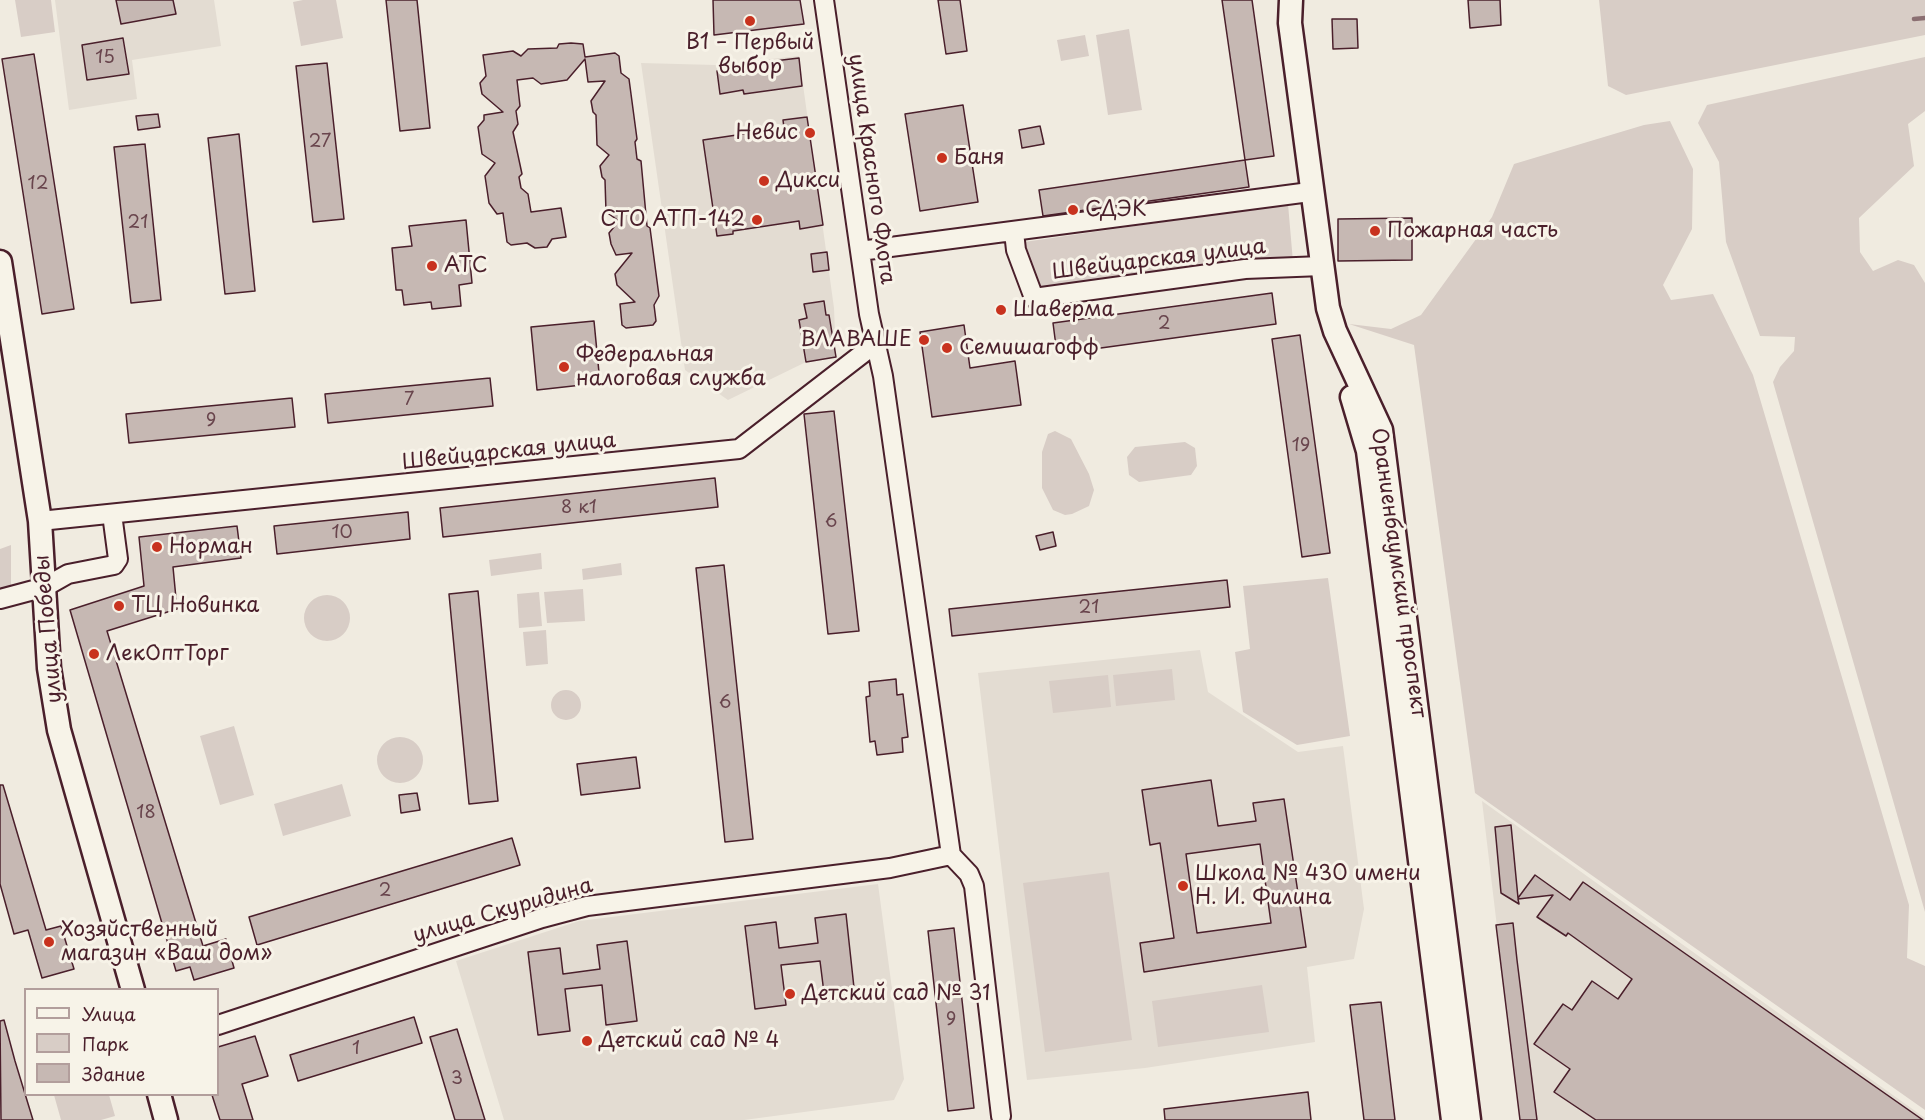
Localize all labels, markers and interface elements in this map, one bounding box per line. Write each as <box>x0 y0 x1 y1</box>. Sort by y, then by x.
marker: В1 – Первый выбор <box>743 14 757 28</box>
place label: В1 – Первый выбор <box>686 30 814 80</box>
house number: 15 <box>95 47 115 69</box>
street label: улица Красного Флота <box>842 52 900 286</box>
place label: Невис <box>736 120 798 146</box>
marker: Невис <box>803 126 817 140</box>
house number: 27 <box>309 131 331 153</box>
place label: Баня <box>954 145 1005 171</box>
marker: Баня <box>935 151 949 165</box>
place label: Дикси <box>776 168 840 194</box>
house number: 12 <box>28 173 48 195</box>
marker: Дикси <box>757 174 771 188</box>
place label: СДЭК <box>1085 197 1147 223</box>
marker: СДЭК <box>1066 203 1080 217</box>
place label: СТО АТП-142 <box>600 207 745 233</box>
house number: 21 <box>128 212 148 234</box>
marker: СТО АТП-142 <box>750 213 764 227</box>
place label: Пожарная часть <box>1387 218 1558 244</box>
marker: Пожарная часть <box>1368 224 1382 238</box>
street label: Швейцарская улица <box>1051 234 1267 286</box>
place label: АТС <box>444 253 488 279</box>
marker: АТС <box>425 259 439 273</box>
place label: Шаверма <box>1013 297 1114 323</box>
marker: Шаверма <box>994 303 1008 317</box>
house number: 2 <box>1158 313 1170 335</box>
place label: ВЛАВАШЕ <box>800 327 912 353</box>
marker: ВЛАВАШЕ <box>917 333 931 347</box>
place label: Семишагофф <box>959 335 1099 361</box>
marker: Семишагофф <box>940 341 954 355</box>
place label: Федеральная налоговая служба <box>576 342 766 392</box>
marker: Федеральная налоговая служба <box>557 360 571 374</box>
house number: 7 <box>404 389 414 411</box>
house number: 9 <box>206 410 216 432</box>
street label: Ораниенбаумский проспект <box>1365 426 1431 720</box>
street label: Швейцарская улица <box>401 428 617 476</box>
house number: 19 <box>1292 435 1310 457</box>
house number: 8 к1 <box>561 497 597 519</box>
house number: 6 <box>825 511 837 533</box>
house number: 10 <box>331 522 353 544</box>
place label: Норман <box>169 534 253 560</box>
marker: Норман <box>150 540 164 554</box>
street label: улица Победы <box>30 554 68 704</box>
place label: ТЦ Новинка <box>131 593 259 619</box>
house number: 21 <box>1079 597 1099 619</box>
marker: ТЦ Новинка <box>112 599 126 613</box>
place label: ЛекОптТорг <box>106 641 228 667</box>
marker: ЛекОптТорг <box>87 647 101 661</box>
house number: 6 <box>719 692 731 714</box>
house number: 18 <box>136 802 156 824</box>
place label: Школа № 430 имени Н. И. Филина <box>1195 861 1421 911</box>
street label: улица Скуридина <box>410 873 596 949</box>
marker: Школа № 430 имени Н. И. Филина <box>1176 879 1190 893</box>
house number: 2 <box>379 880 391 902</box>
place label: Хозяйственный магазин «Ваш дом» <box>61 917 272 967</box>
marker: Хозяйственный магазин «Ваш дом» <box>42 935 56 949</box>
place label: Детский сад № 31 <box>802 981 990 1007</box>
marker: Детский сад № 31 <box>783 987 797 1001</box>
legend <box>24 988 219 1096</box>
text: Улица <box>82 1000 136 1027</box>
house number: 9 <box>946 1009 956 1031</box>
place label: Детский сад № 4 <box>599 1028 779 1054</box>
text: Парк <box>82 1030 128 1057</box>
marker: Детский сад № 4 <box>580 1034 594 1048</box>
house number: 1 <box>352 1038 360 1060</box>
text: Здание <box>82 1060 145 1087</box>
house number: 3 <box>451 1068 463 1090</box>

